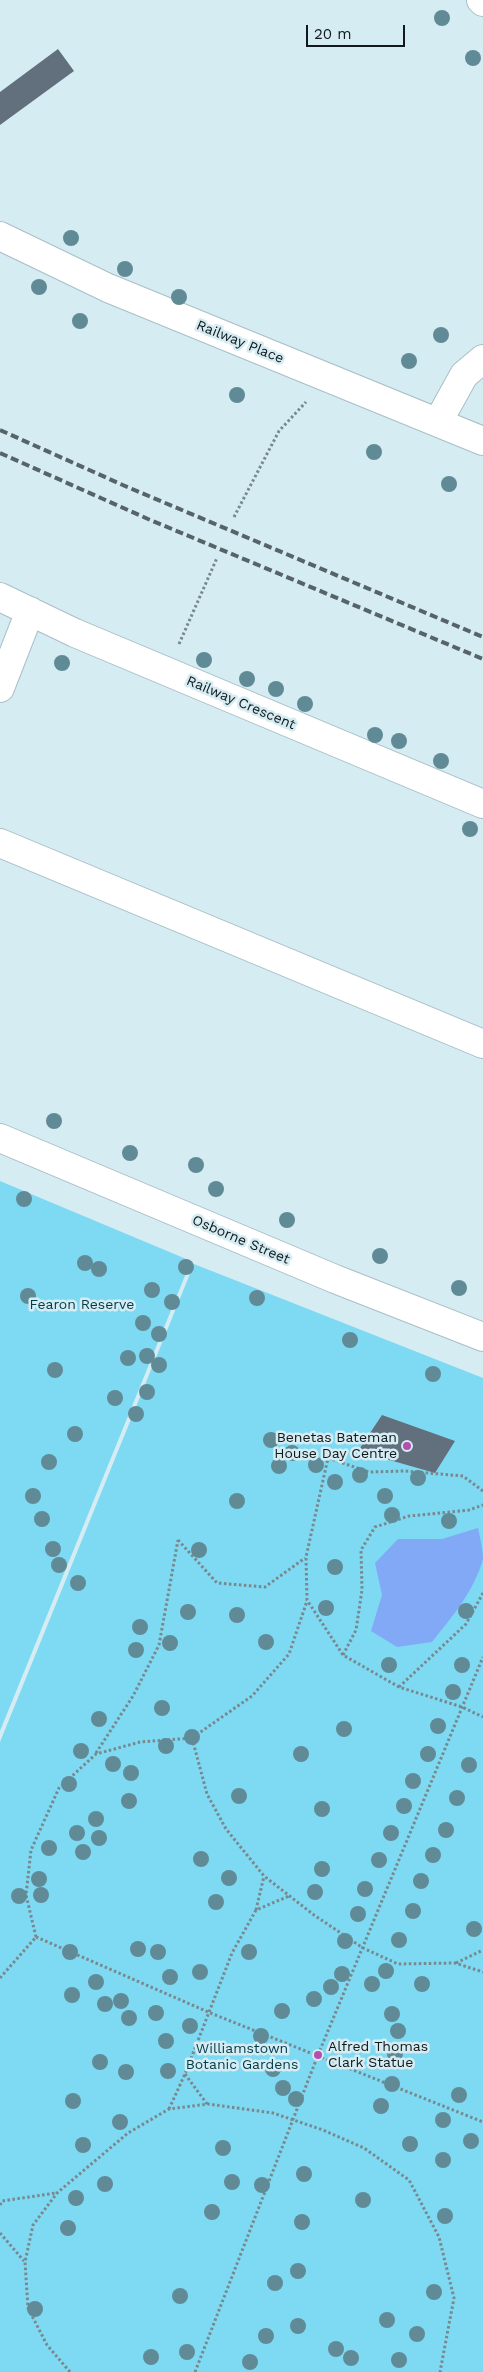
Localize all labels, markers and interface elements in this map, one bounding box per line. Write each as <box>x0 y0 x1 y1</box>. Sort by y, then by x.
scale bar <box>308 15 407 47</box>
text: 20 m <box>314 25 352 43</box>
street label: Railway Place <box>194 317 286 367</box>
street label: Railway Crescent <box>184 672 298 734</box>
street label: Osborne Street <box>190 1212 292 1268</box>
park label: Fearon Reserve <box>30 1297 134 1313</box>
place label: Benetas Bateman House Day Centre <box>274 1430 397 1462</box>
marker: Benetas Bateman House Day Centre <box>401 1440 413 1452</box>
place label: Alfred Thomas Clark Statue <box>328 2039 428 2072</box>
park label: Williamstown Botanic Gardens <box>186 2041 298 2074</box>
marker: Alfred Thomas Clark Statue <box>312 2049 324 2061</box>

